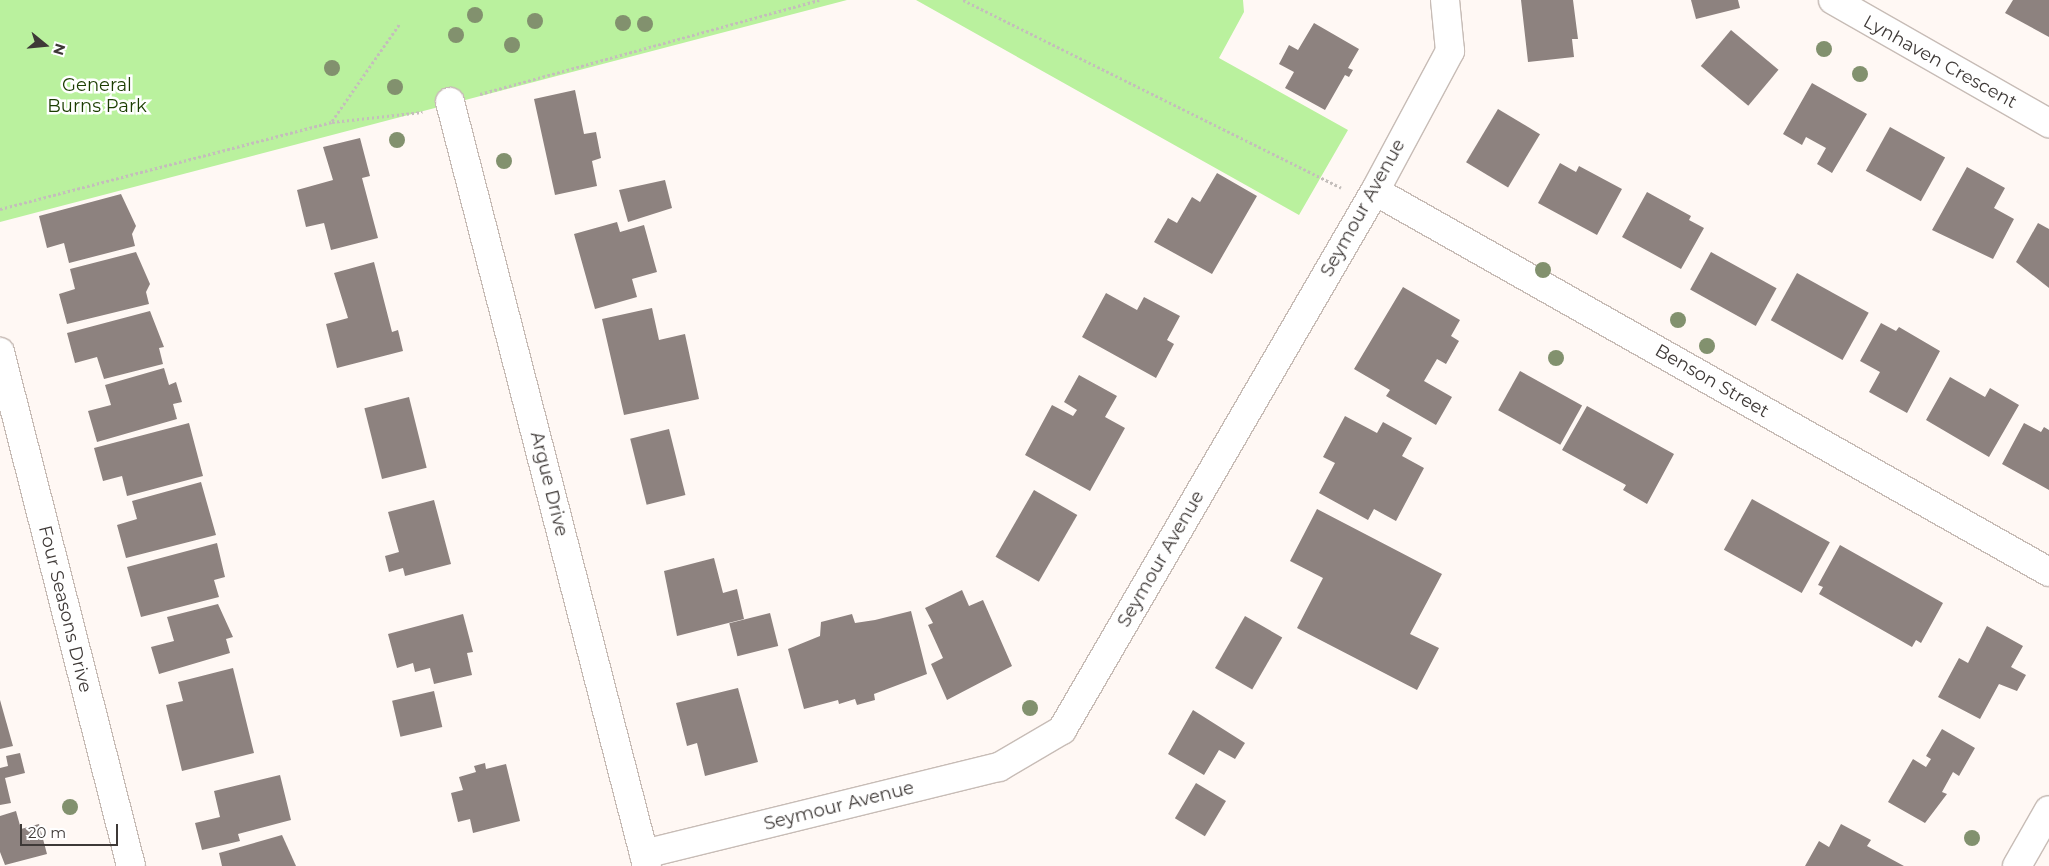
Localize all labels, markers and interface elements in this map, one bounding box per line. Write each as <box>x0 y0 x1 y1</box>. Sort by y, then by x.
street label: Lynhaven Crescent <box>1860 11 2020 113</box>
north arrow <box>20 20 70 70</box>
text: N <box>49 41 70 57</box>
park label: General Burns Park <box>47 75 147 118</box>
street label: Seymour Avenue <box>1316 135 1410 281</box>
street label: Benson Street <box>1651 340 1773 422</box>
street label: Argue Drive <box>526 429 572 539</box>
street label: Seymour Avenue <box>1113 487 1209 631</box>
street label: Four Seasons Drive <box>34 523 96 695</box>
street label: Seymour Avenue <box>762 777 916 835</box>
scale bar <box>22 814 120 846</box>
text: 20 m <box>28 823 66 842</box>

